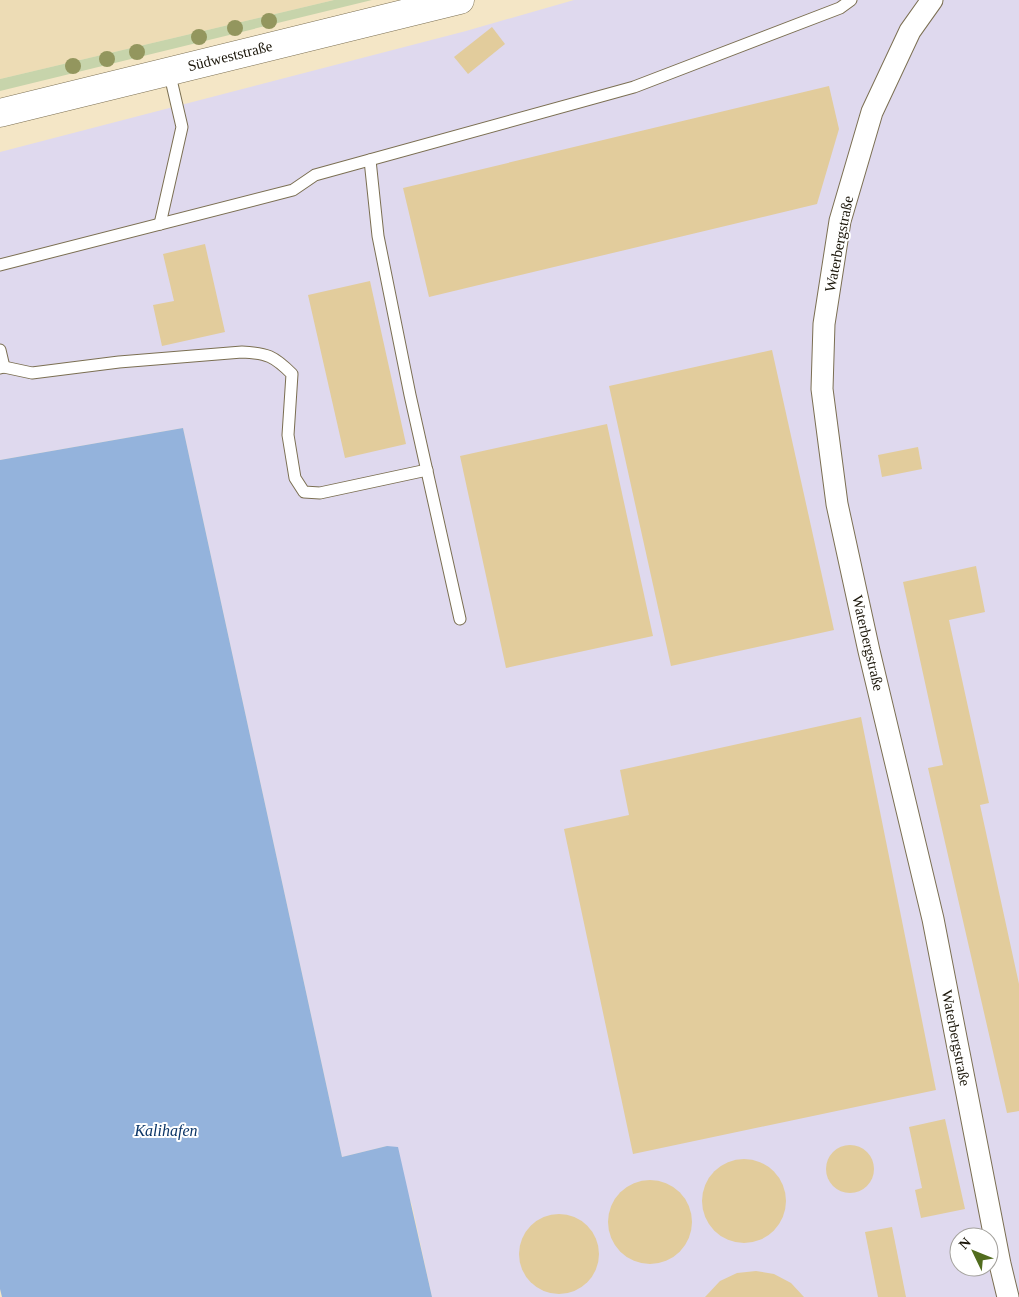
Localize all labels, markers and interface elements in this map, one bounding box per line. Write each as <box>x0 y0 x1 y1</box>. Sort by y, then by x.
street label: Südweststraße <box>186 38 274 74</box>
street label: Waterbergstraße <box>822 194 856 293</box>
street label: Waterbergstraße <box>849 594 887 693</box>
street label: Waterbergstraße <box>939 989 973 1088</box>
water label: Kalihafen <box>133 1122 198 1140</box>
north arrow <box>949 1227 999 1277</box>
text: N <box>956 1235 974 1252</box>

